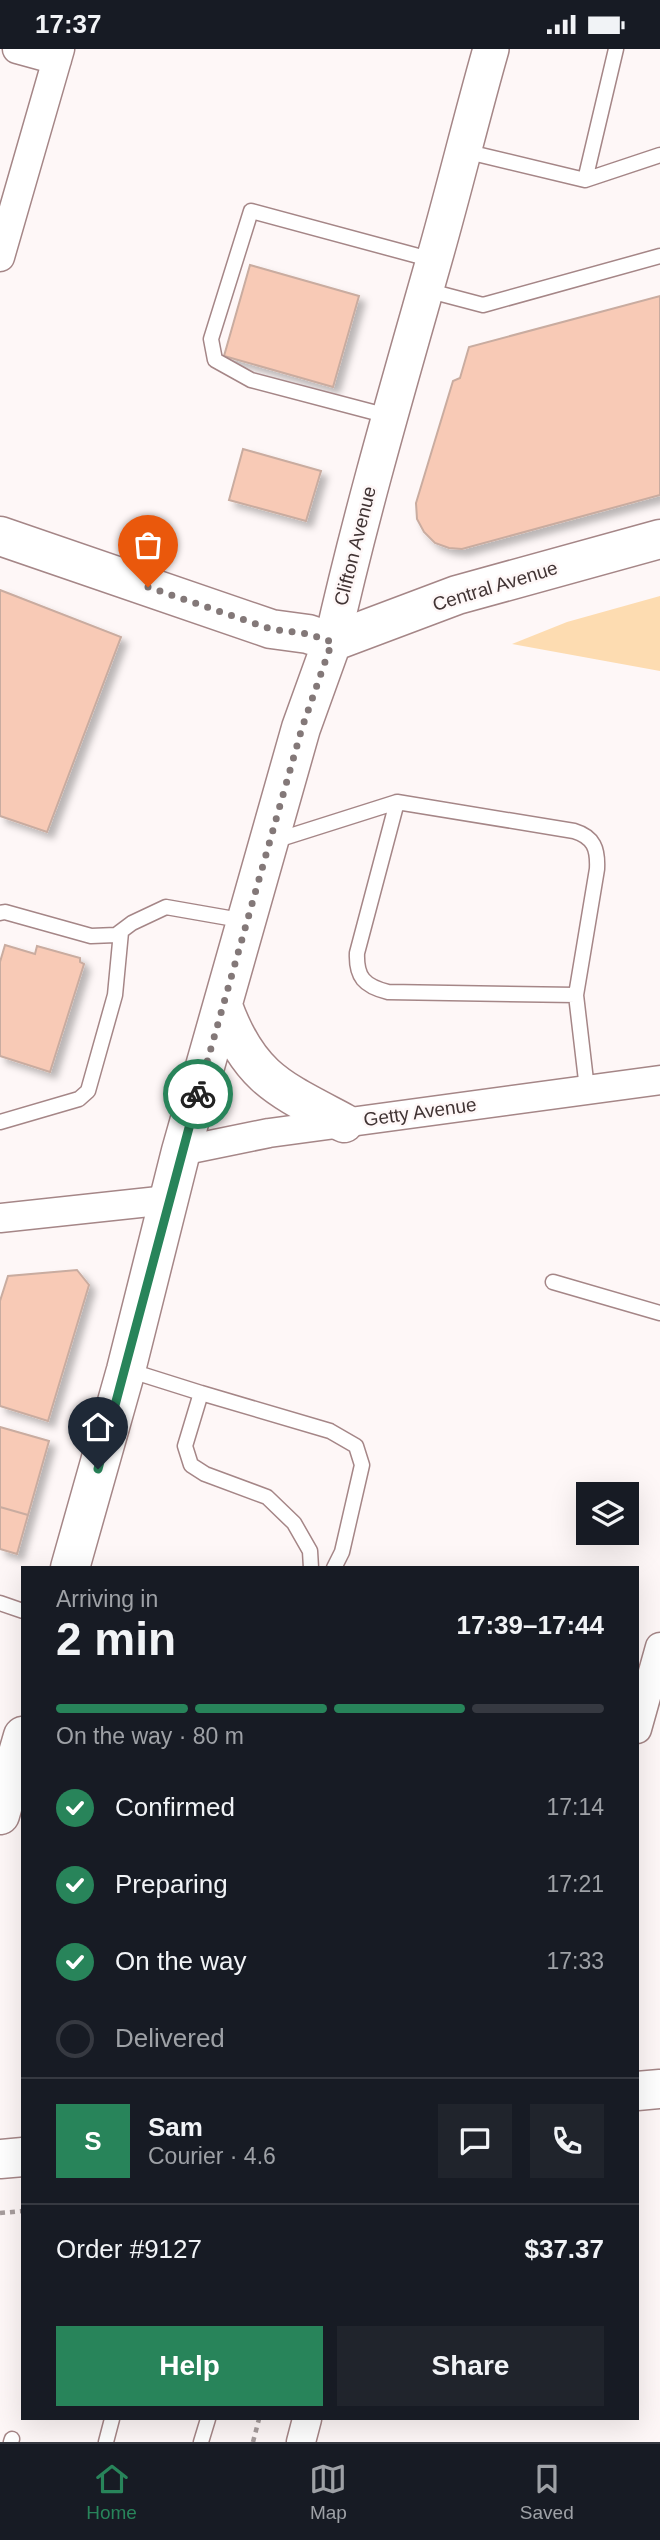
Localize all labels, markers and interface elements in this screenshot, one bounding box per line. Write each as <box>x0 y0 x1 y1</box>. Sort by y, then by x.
text: 17:37 <box>35 9 102 39</box>
street label: Clifton Avenue <box>330 484 380 608</box>
pin <box>118 515 178 587</box>
icon: bag <box>129 526 167 564</box>
street label: Central Avenue <box>430 557 560 615</box>
courier <box>163 1059 233 1129</box>
icon: bike <box>179 1075 217 1113</box>
street label: Getty Avenue <box>362 1094 478 1130</box>
pin <box>68 1397 128 1469</box>
icon: home <box>79 1408 117 1446</box>
map controls <box>576 1482 639 1545</box>
button: layers <box>576 1482 639 1545</box>
text: Arriving in <box>56 1586 158 1612</box>
text: 17:39–17:44 <box>457 1610 604 1640</box>
text: 2 min <box>56 1613 176 1665</box>
text: On the way · 80 m <box>56 1723 244 1749</box>
icon: check <box>56 1789 94 1827</box>
text: Confirmed <box>115 1792 235 1822</box>
text: 17:14 <box>546 1794 604 1820</box>
icon: check <box>56 1866 94 1904</box>
text: Preparing <box>115 1869 228 1899</box>
text: 17:21 <box>546 1871 604 1897</box>
icon: check <box>56 1943 94 1981</box>
text: On the way <box>115 1946 247 1976</box>
text: 17:33 <box>546 1948 604 1974</box>
text: Delivered <box>115 2023 225 2053</box>
button: chat <box>438 2104 512 2178</box>
button: phone <box>530 2104 604 2178</box>
text: Sam <box>148 2112 203 2142</box>
text: S <box>84 2126 102 2156</box>
text: Courier · 4.6 <box>148 2143 276 2169</box>
text: Order #9127 <box>56 2234 202 2264</box>
text: $37.37 <box>524 2234 604 2264</box>
button: Help <box>56 2326 323 2406</box>
button: Share <box>337 2326 604 2406</box>
tab: Home <box>86 2460 137 2524</box>
tab: Map <box>309 2460 347 2524</box>
tab: Saved <box>520 2460 574 2524</box>

